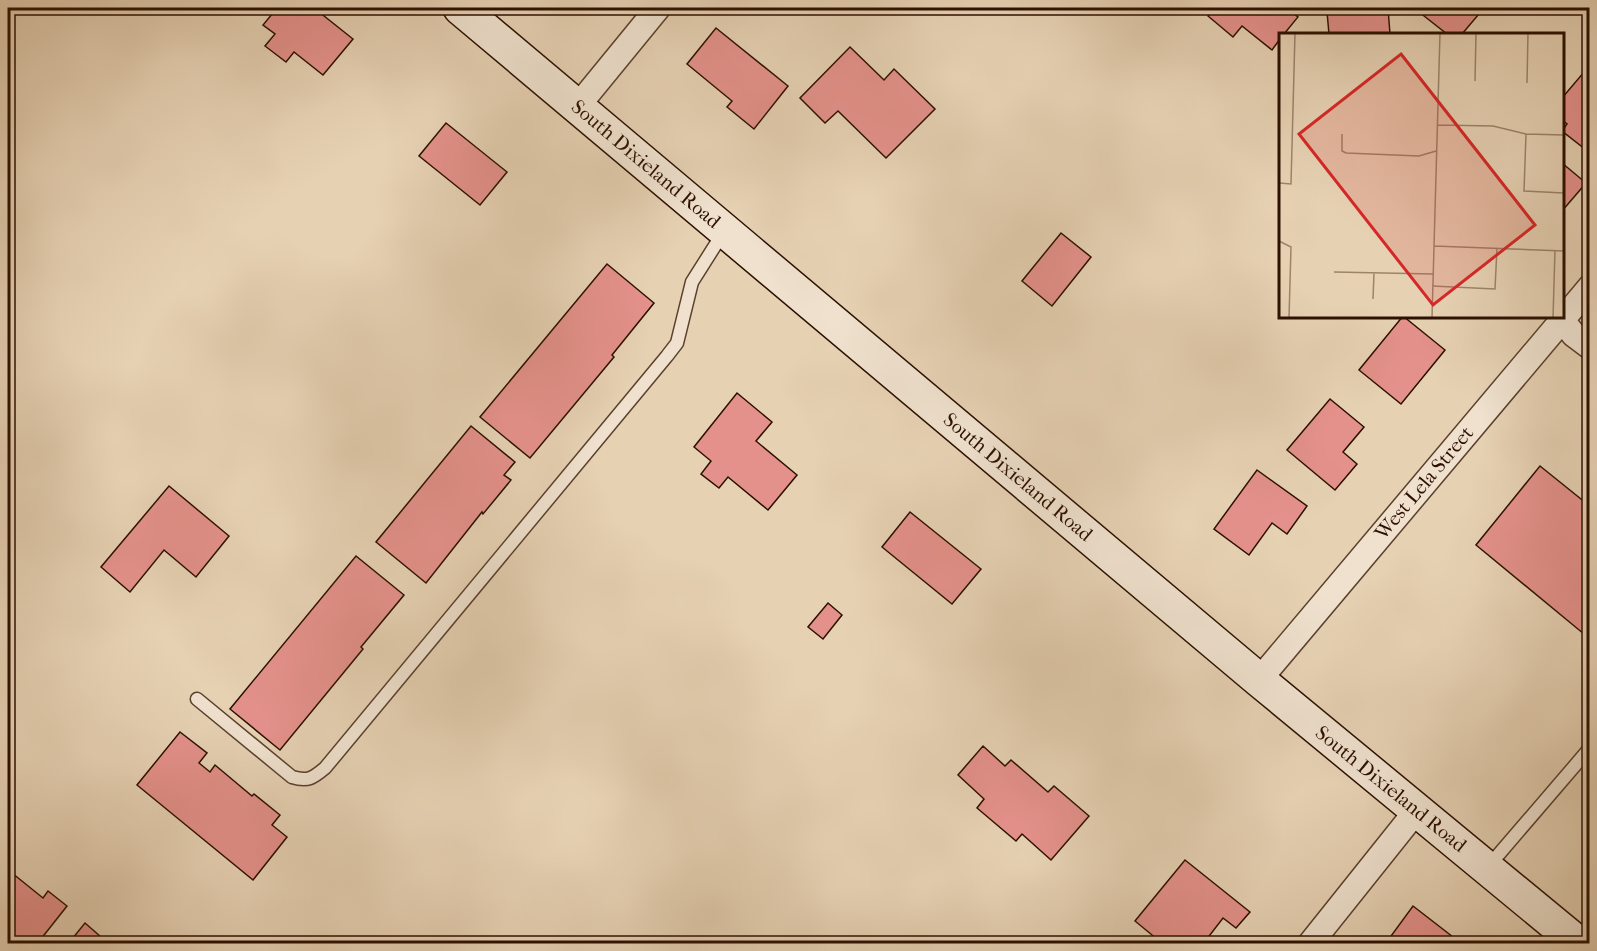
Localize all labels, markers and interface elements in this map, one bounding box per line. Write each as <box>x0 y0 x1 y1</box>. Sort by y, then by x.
inset map <box>1279 33 1564 318</box>
street label: South Dixieland Road <box>567 95 726 234</box>
street label: South Dixieland Road <box>939 408 1098 547</box>
street label: West Lela Street <box>1369 422 1478 545</box>
street label: South Dixieland Road <box>1311 721 1472 858</box>

